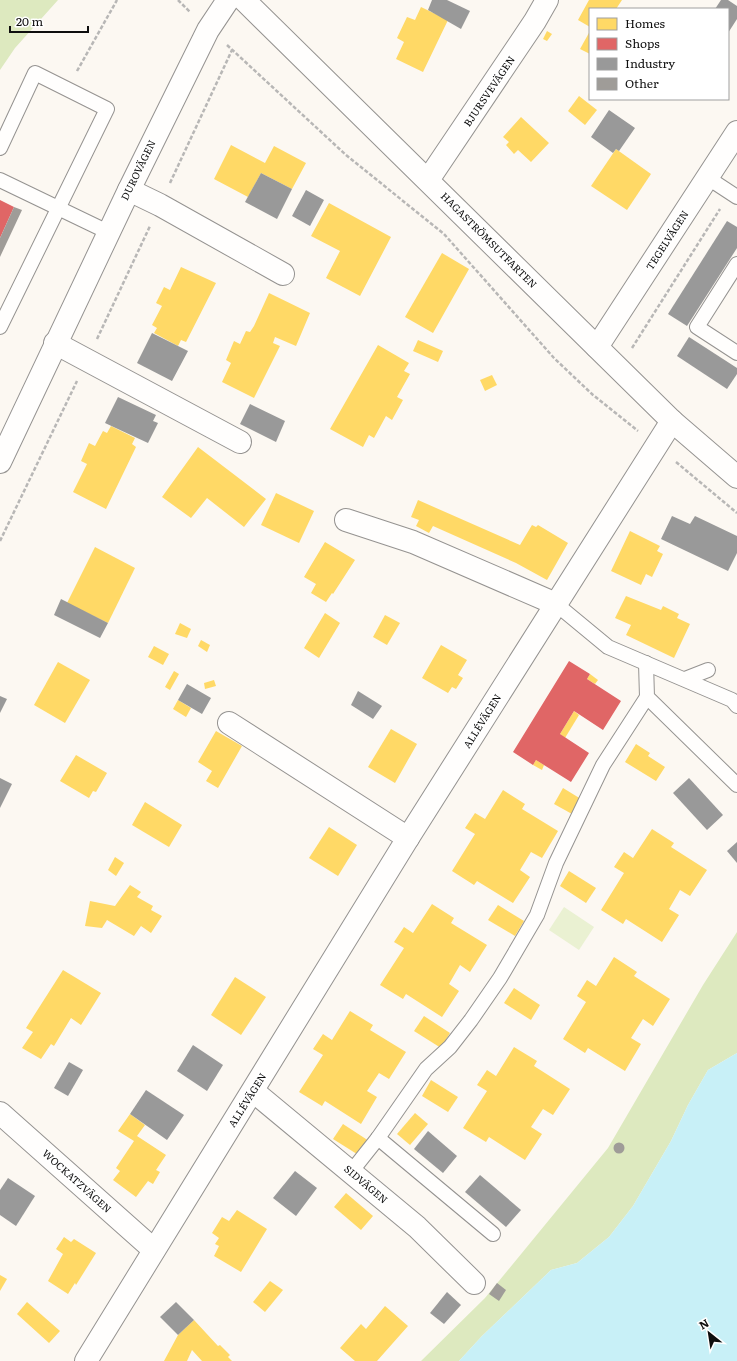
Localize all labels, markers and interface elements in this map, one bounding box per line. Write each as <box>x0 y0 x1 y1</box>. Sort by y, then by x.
scale bar <box>10 8 88 34</box>
legend <box>589 8 729 100</box>
text: 20 m <box>16 12 43 30</box>
text: Homes <box>625 14 665 32</box>
text: Shops <box>625 34 660 52</box>
street label: BJURSVEVÄGEN <box>459 52 518 129</box>
text: Industry <box>625 54 675 72</box>
text: Other <box>625 74 659 92</box>
street label: DUROVÄGEN <box>116 137 159 202</box>
street label: HAGASTRÖMSUTFARTEN <box>438 188 541 291</box>
street label: TEGELVÄGEN <box>642 207 692 273</box>
street label: ALLÉVÄGEN <box>459 691 504 751</box>
street label: ALLÉVÄGEN <box>224 1070 269 1130</box>
street label: WOCKATZVÄGEN <box>39 1145 115 1216</box>
street label: SIDVÄGEN <box>341 1161 391 1206</box>
north arrow <box>689 1313 729 1353</box>
text: N <box>696 1314 711 1333</box>

